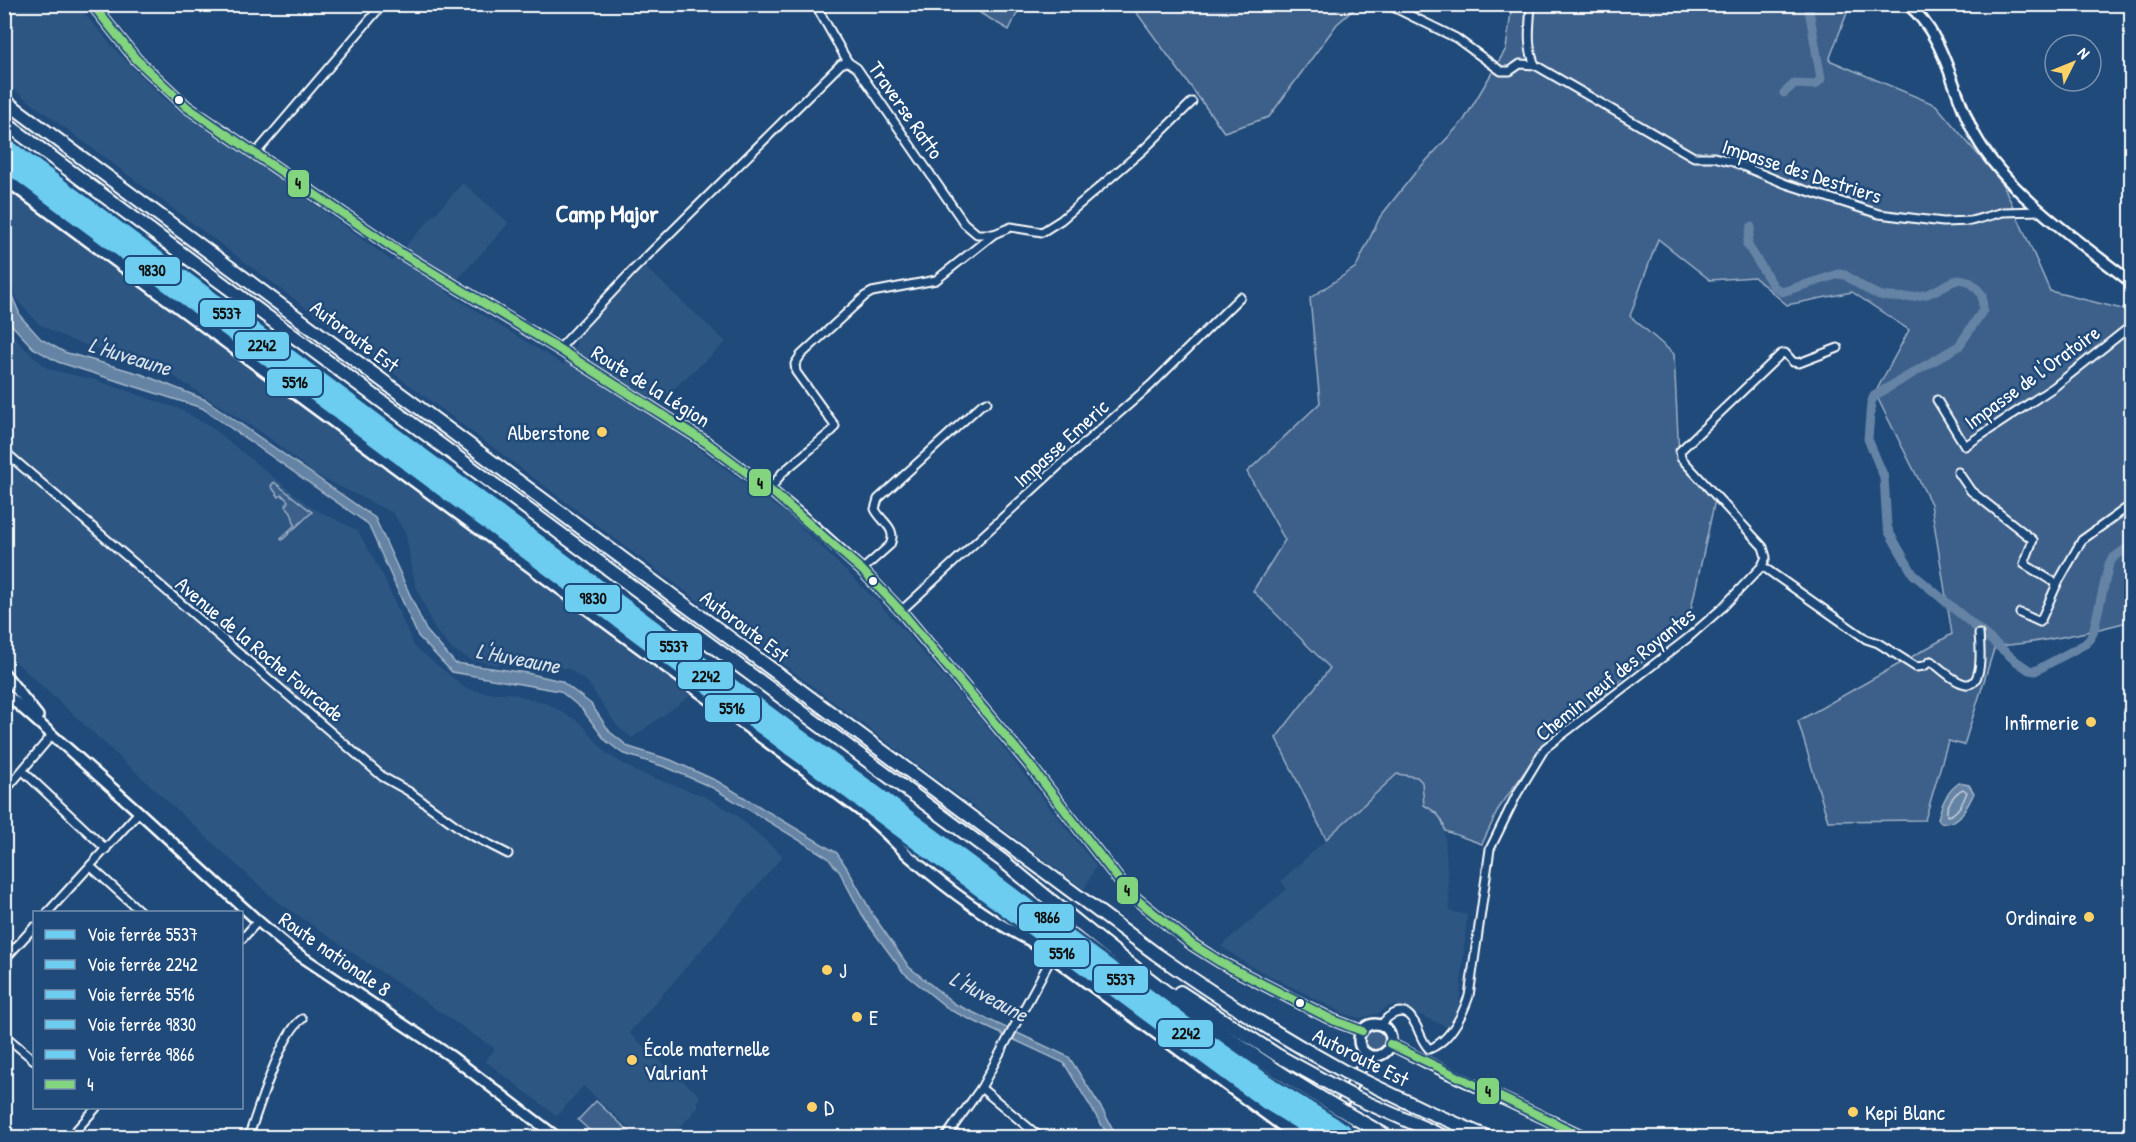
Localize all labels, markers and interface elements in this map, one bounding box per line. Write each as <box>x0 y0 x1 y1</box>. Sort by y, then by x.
north arrow <box>2043 33 2103 93</box>
text: N <box>2073 42 2095 64</box>
street label: Traverse Ratto <box>862 55 950 165</box>
unlabelled marker <box>173 94 185 106</box>
street label: Impasse des Destriers <box>1718 132 1886 210</box>
line badge: 4 <box>287 169 310 198</box>
text: 4 <box>295 172 301 194</box>
district label: Camp Major <box>556 197 659 230</box>
line badge: 9830 <box>124 256 181 285</box>
text: 9830 <box>138 259 166 281</box>
street label: Autoroute Est <box>305 293 406 379</box>
line badge: 5537 <box>199 299 256 328</box>
text: 5537 <box>213 302 241 324</box>
street label: Impasse de l'Oratoire <box>1958 318 2106 436</box>
water label: L'Huveaune <box>85 329 176 383</box>
line badge: 2242 <box>234 331 290 360</box>
text: 2242 <box>248 334 277 356</box>
street label: Route de la Légion <box>586 338 716 434</box>
line badge: 5516 <box>266 368 323 397</box>
text: 5516 <box>282 371 308 393</box>
street label: Impasse Emeric <box>1007 392 1115 493</box>
place label: Alberstone <box>507 418 590 447</box>
marker: Alberstone <box>595 425 609 439</box>
line badge: 4 <box>748 468 772 497</box>
text: 4 <box>757 472 763 494</box>
street label: Avenue de la Roche Fourcade <box>169 570 351 728</box>
unlabelled marker <box>867 575 879 587</box>
street label: Autoroute Est <box>695 583 796 669</box>
line badge: 9830 <box>564 584 621 613</box>
text: 9830 <box>579 587 607 609</box>
street label: Chemin neuf des Royantes <box>1529 600 1701 748</box>
line badge: 5537 <box>646 632 703 661</box>
water label: L'Huveaune <box>474 635 564 681</box>
text: 5537 <box>660 635 688 657</box>
line badge: 2242 <box>677 661 734 690</box>
text: 2242 <box>692 665 721 687</box>
line badge: 5516 <box>704 694 761 723</box>
text: 5516 <box>719 697 745 719</box>
place label: Infirmerie <box>2004 708 2079 737</box>
marker: Infirmerie <box>2084 715 2098 729</box>
line badge: 4 <box>1116 876 1139 905</box>
text: 4 <box>1124 879 1130 901</box>
line badge: 9866 <box>1018 903 1075 932</box>
place label: Ordinaire <box>2005 903 2077 932</box>
street label: Route nationale 8 <box>273 905 397 1003</box>
text: 9866 <box>1034 906 1060 928</box>
marker: Ordinaire <box>2082 910 2096 924</box>
legend <box>33 911 243 1109</box>
text: Voie ferrée 5537 <box>87 922 198 947</box>
line badge: 5516 <box>1033 939 1090 968</box>
text: 5516 <box>1049 942 1075 964</box>
text: Voie ferrée 2242 <box>87 952 198 977</box>
place label: J <box>839 956 847 985</box>
marker: J <box>820 963 834 977</box>
water label: L'Huveaune <box>945 963 1034 1030</box>
line badge: 5537 <box>1093 965 1149 994</box>
text: 5537 <box>1107 968 1135 990</box>
text: Voie ferrée 5516 <box>87 982 195 1007</box>
unlabelled marker <box>1294 997 1306 1009</box>
place label: E <box>869 1003 878 1032</box>
marker: E <box>850 1010 864 1024</box>
text: Voie ferrée 9830 <box>87 1012 196 1037</box>
line badge: 2242 <box>1157 1019 1214 1048</box>
street label: Autoroute Est <box>1308 1020 1415 1094</box>
text: 2242 <box>1172 1022 1201 1044</box>
place label: École maternelle Valriant <box>644 1034 770 1087</box>
text: Voie ferrée 9866 <box>87 1042 194 1067</box>
marker: École maternelle Valriant <box>625 1053 639 1067</box>
text: 4 <box>87 1072 94 1097</box>
line badge: 4 <box>1476 1077 1500 1105</box>
text: 4 <box>1485 1080 1491 1102</box>
place label: D <box>824 1093 834 1122</box>
place label: Kepi Blanc <box>1865 1098 1946 1127</box>
marker: D <box>805 1100 819 1114</box>
marker: Kepi Blanc <box>1846 1105 1860 1119</box>

